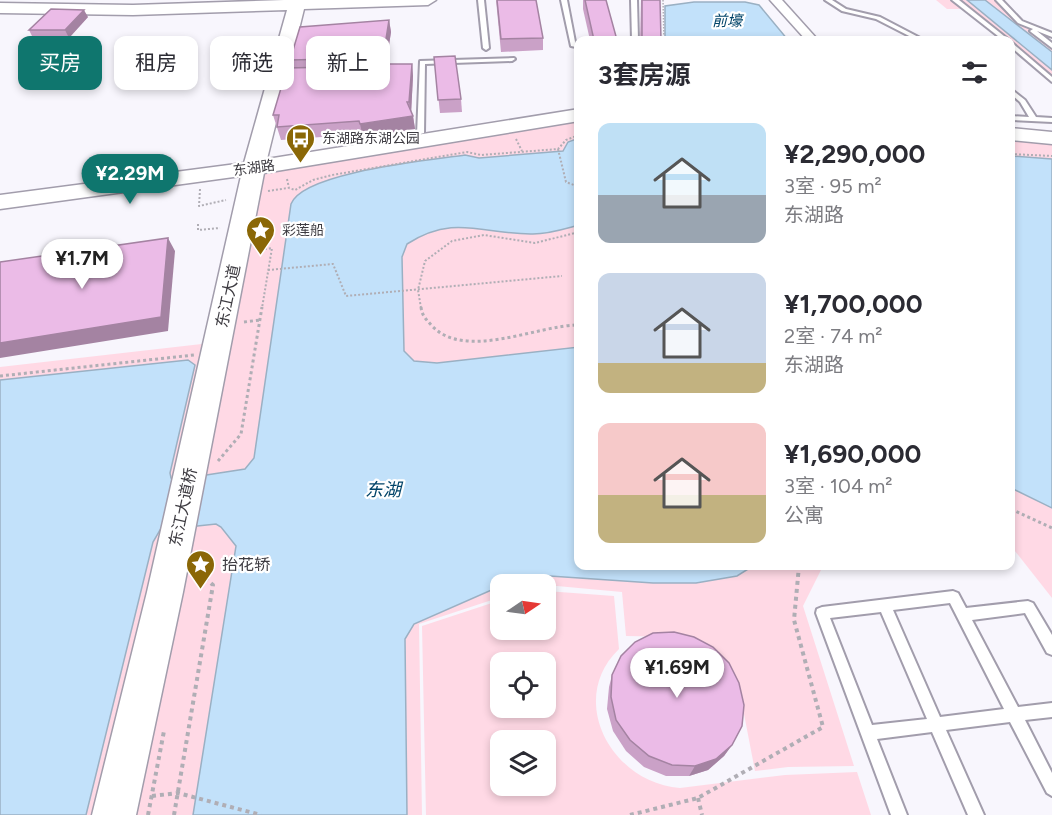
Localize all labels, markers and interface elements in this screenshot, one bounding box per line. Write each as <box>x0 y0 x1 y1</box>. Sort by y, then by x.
water label: 前壕 <box>712 12 745 30</box>
chip: 买房 <box>18 36 102 90</box>
chip: 租房 <box>114 36 198 90</box>
chip: 筛选 <box>210 36 294 90</box>
chip: 新上 <box>306 36 390 90</box>
icon: filters <box>958 56 991 89</box>
text: 3套房源 <box>598 59 690 91</box>
bus stop icon: 东湖路东湖公园 <box>285 122 317 164</box>
place label: 东湖路东湖公园 <box>322 130 420 147</box>
text: ¥2,290,000 <box>784 138 925 170</box>
icon: home <box>646 147 718 219</box>
pin: ¥2.29M <box>81 154 179 205</box>
street label: 东湖路 <box>232 157 276 179</box>
text: ¥2.29M <box>96 161 164 185</box>
text: 3室 · 95 m² <box>784 174 882 198</box>
text: 东湖路 <box>784 203 844 227</box>
place icon: 彩莲船 <box>245 214 277 256</box>
place label: 彩莲船 <box>282 222 324 239</box>
pin: ¥1.7M <box>40 239 124 290</box>
text: ¥1.7M <box>55 246 109 270</box>
street label: 东江大道 <box>212 263 244 329</box>
text: ¥1,700,000 <box>784 288 923 320</box>
icon: home <box>646 297 718 369</box>
text: 2室 · 74 m² <box>784 324 882 348</box>
text: 东湖路 <box>784 353 844 377</box>
text: ¥1,690,000 <box>784 438 921 470</box>
icon: home <box>646 447 718 519</box>
street label: 东江大道桥 <box>165 466 201 548</box>
text: 3室 · 104 m² <box>784 474 893 498</box>
water label: 东湖 <box>365 479 404 501</box>
text: 公寓 <box>784 503 824 527</box>
place icon: 抬花轿 <box>185 548 217 590</box>
place label: 抬花轿 <box>222 555 270 574</box>
north arrow <box>490 574 556 640</box>
map controls <box>490 574 556 796</box>
pin: ¥1.69M <box>628 648 726 699</box>
button: locate <box>490 652 556 718</box>
text: ¥1.69M <box>644 655 710 679</box>
button: layers <box>490 730 556 796</box>

